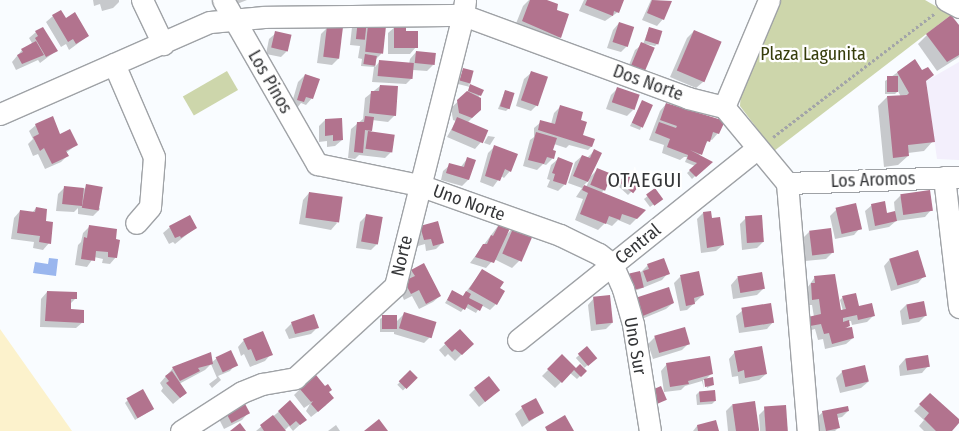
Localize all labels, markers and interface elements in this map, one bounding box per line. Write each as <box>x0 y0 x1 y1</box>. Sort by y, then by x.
park label: Plaza Lagunita <box>760 43 866 65</box>
street label: Los Pinos <box>243 46 297 118</box>
street label: Dos Norte <box>610 60 686 106</box>
district label: OTAEGUI <box>607 168 683 192</box>
street label: Los Aromos <box>830 168 916 192</box>
street label: Uno Norte <box>430 180 508 226</box>
street label: Central <box>611 219 665 269</box>
street label: Norte <box>387 234 417 278</box>
street label: Uno Sur <box>619 315 651 377</box>

